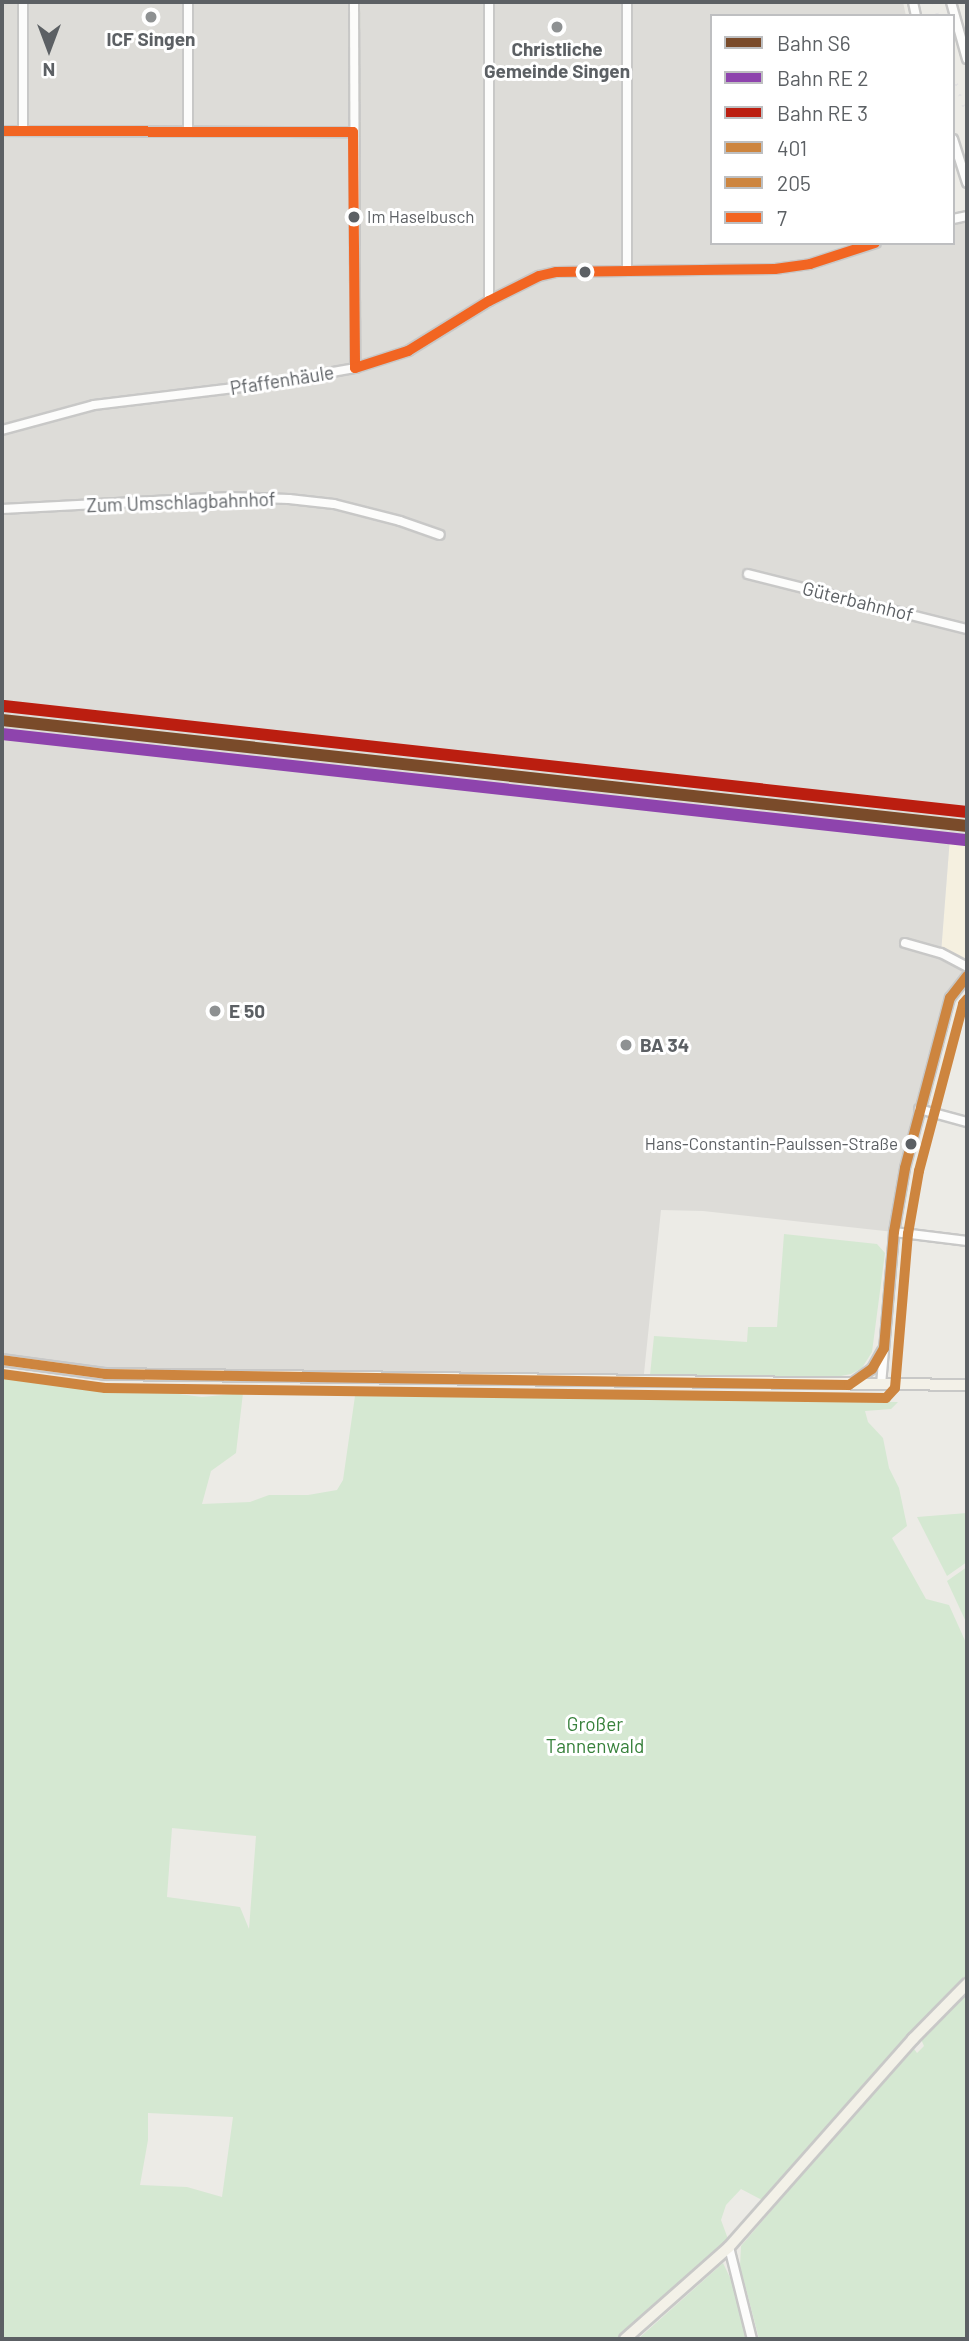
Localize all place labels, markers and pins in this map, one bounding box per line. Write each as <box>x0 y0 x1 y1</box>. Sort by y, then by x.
marker: ICF Singen <box>143 9 159 25</box>
marker: Christliche Gemeinde Singen <box>549 19 565 35</box>
place label: ICF Singen <box>107 28 195 50</box>
place label: Christliche Gemeinde Singen <box>484 38 630 82</box>
place label: Im Haselbusch <box>367 207 474 227</box>
marker: Im Haselbusch <box>347 210 361 224</box>
unlabelled marker <box>578 265 592 279</box>
place label: E 50 <box>229 1000 265 1022</box>
marker: E 50 <box>207 1003 223 1019</box>
place label: BA 34 <box>640 1034 689 1056</box>
marker: BA 34 <box>618 1037 634 1053</box>
place label: Hans-Constantin-Paulssen-Straße <box>645 1134 898 1154</box>
marker: Hans-Constantin-Paulssen-Straße <box>904 1137 918 1151</box>

